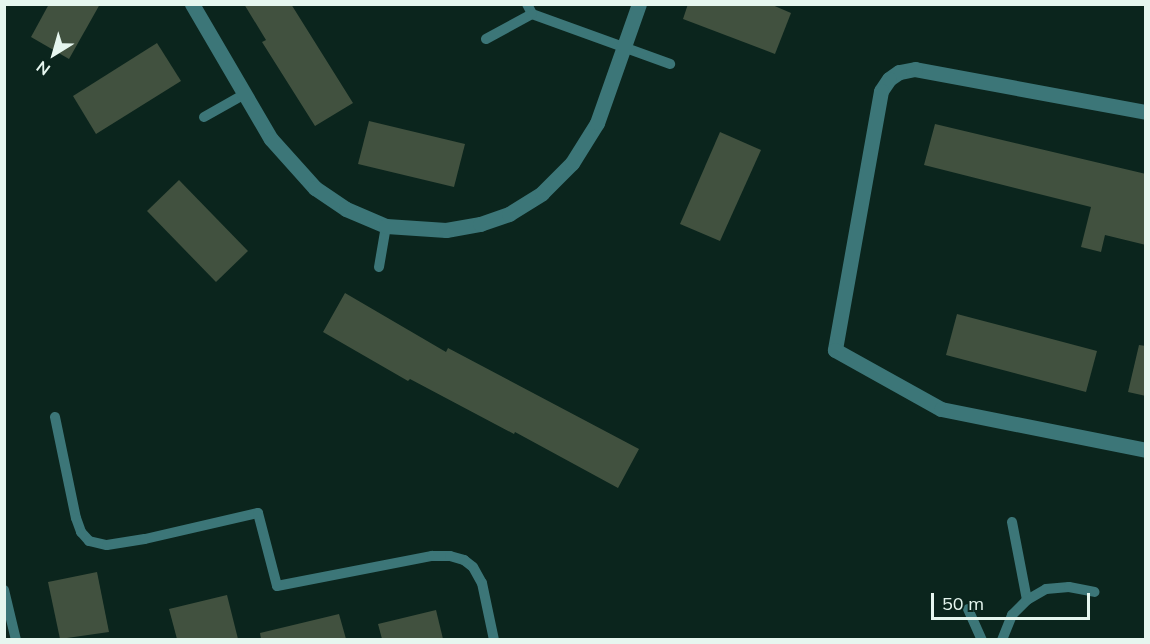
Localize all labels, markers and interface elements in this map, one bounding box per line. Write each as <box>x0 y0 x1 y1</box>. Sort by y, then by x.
north arrow <box>24 24 84 84</box>
text: N <box>32 57 54 80</box>
scale bar <box>934 581 1093 619</box>
text: 50 m <box>942 592 984 615</box>

